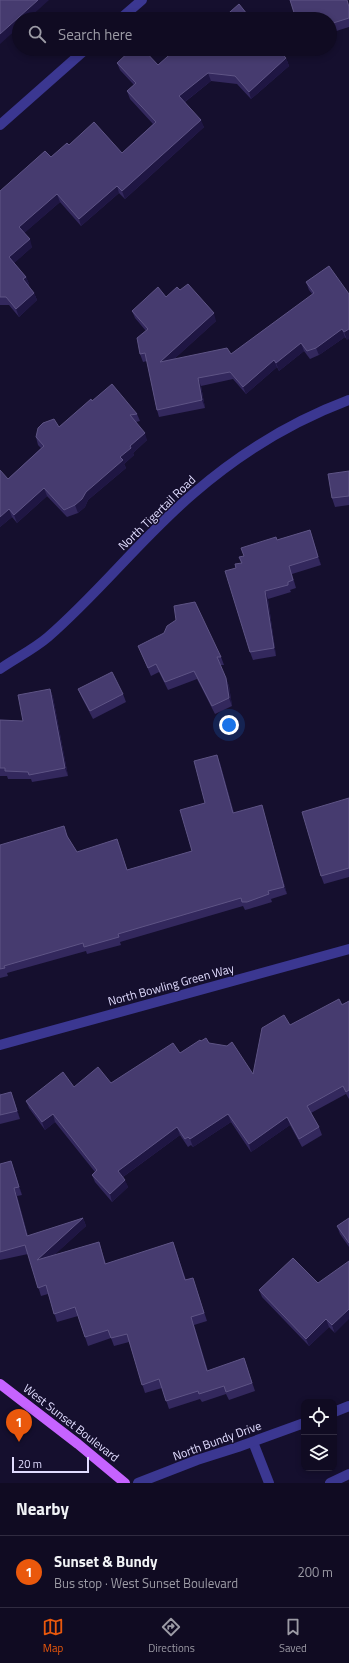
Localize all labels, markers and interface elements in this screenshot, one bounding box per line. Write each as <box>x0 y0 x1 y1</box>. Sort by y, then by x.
search box <box>12 12 337 56</box>
icon: search <box>26 23 48 45</box>
text: Search here <box>58 23 132 46</box>
street label: North Tigertail Road <box>114 471 200 555</box>
your location <box>219 715 239 735</box>
street label: North Bowling Green Way <box>106 958 236 1011</box>
street label: West Sunset Boulevard <box>19 1379 123 1466</box>
map controls <box>301 1399 337 1471</box>
button: locate <box>301 1399 337 1435</box>
pin: 1 <box>6 1409 32 1442</box>
street label: North Bundy Drive <box>170 1416 264 1465</box>
button: layers <box>301 1435 337 1471</box>
scale bar <box>12 1455 89 1474</box>
text: 20 m <box>18 1456 42 1472</box>
text: Nearby <box>16 1496 69 1522</box>
text: Sunset & Bundy <box>54 1550 158 1573</box>
text: 1 <box>25 1562 33 1582</box>
text: 200 m <box>297 1562 333 1582</box>
text: Bus stop · West Sunset Boulevard <box>54 1573 238 1593</box>
tab: Map <box>42 1616 64 1656</box>
tab: Directions <box>148 1616 195 1656</box>
tab: Saved <box>279 1616 307 1656</box>

